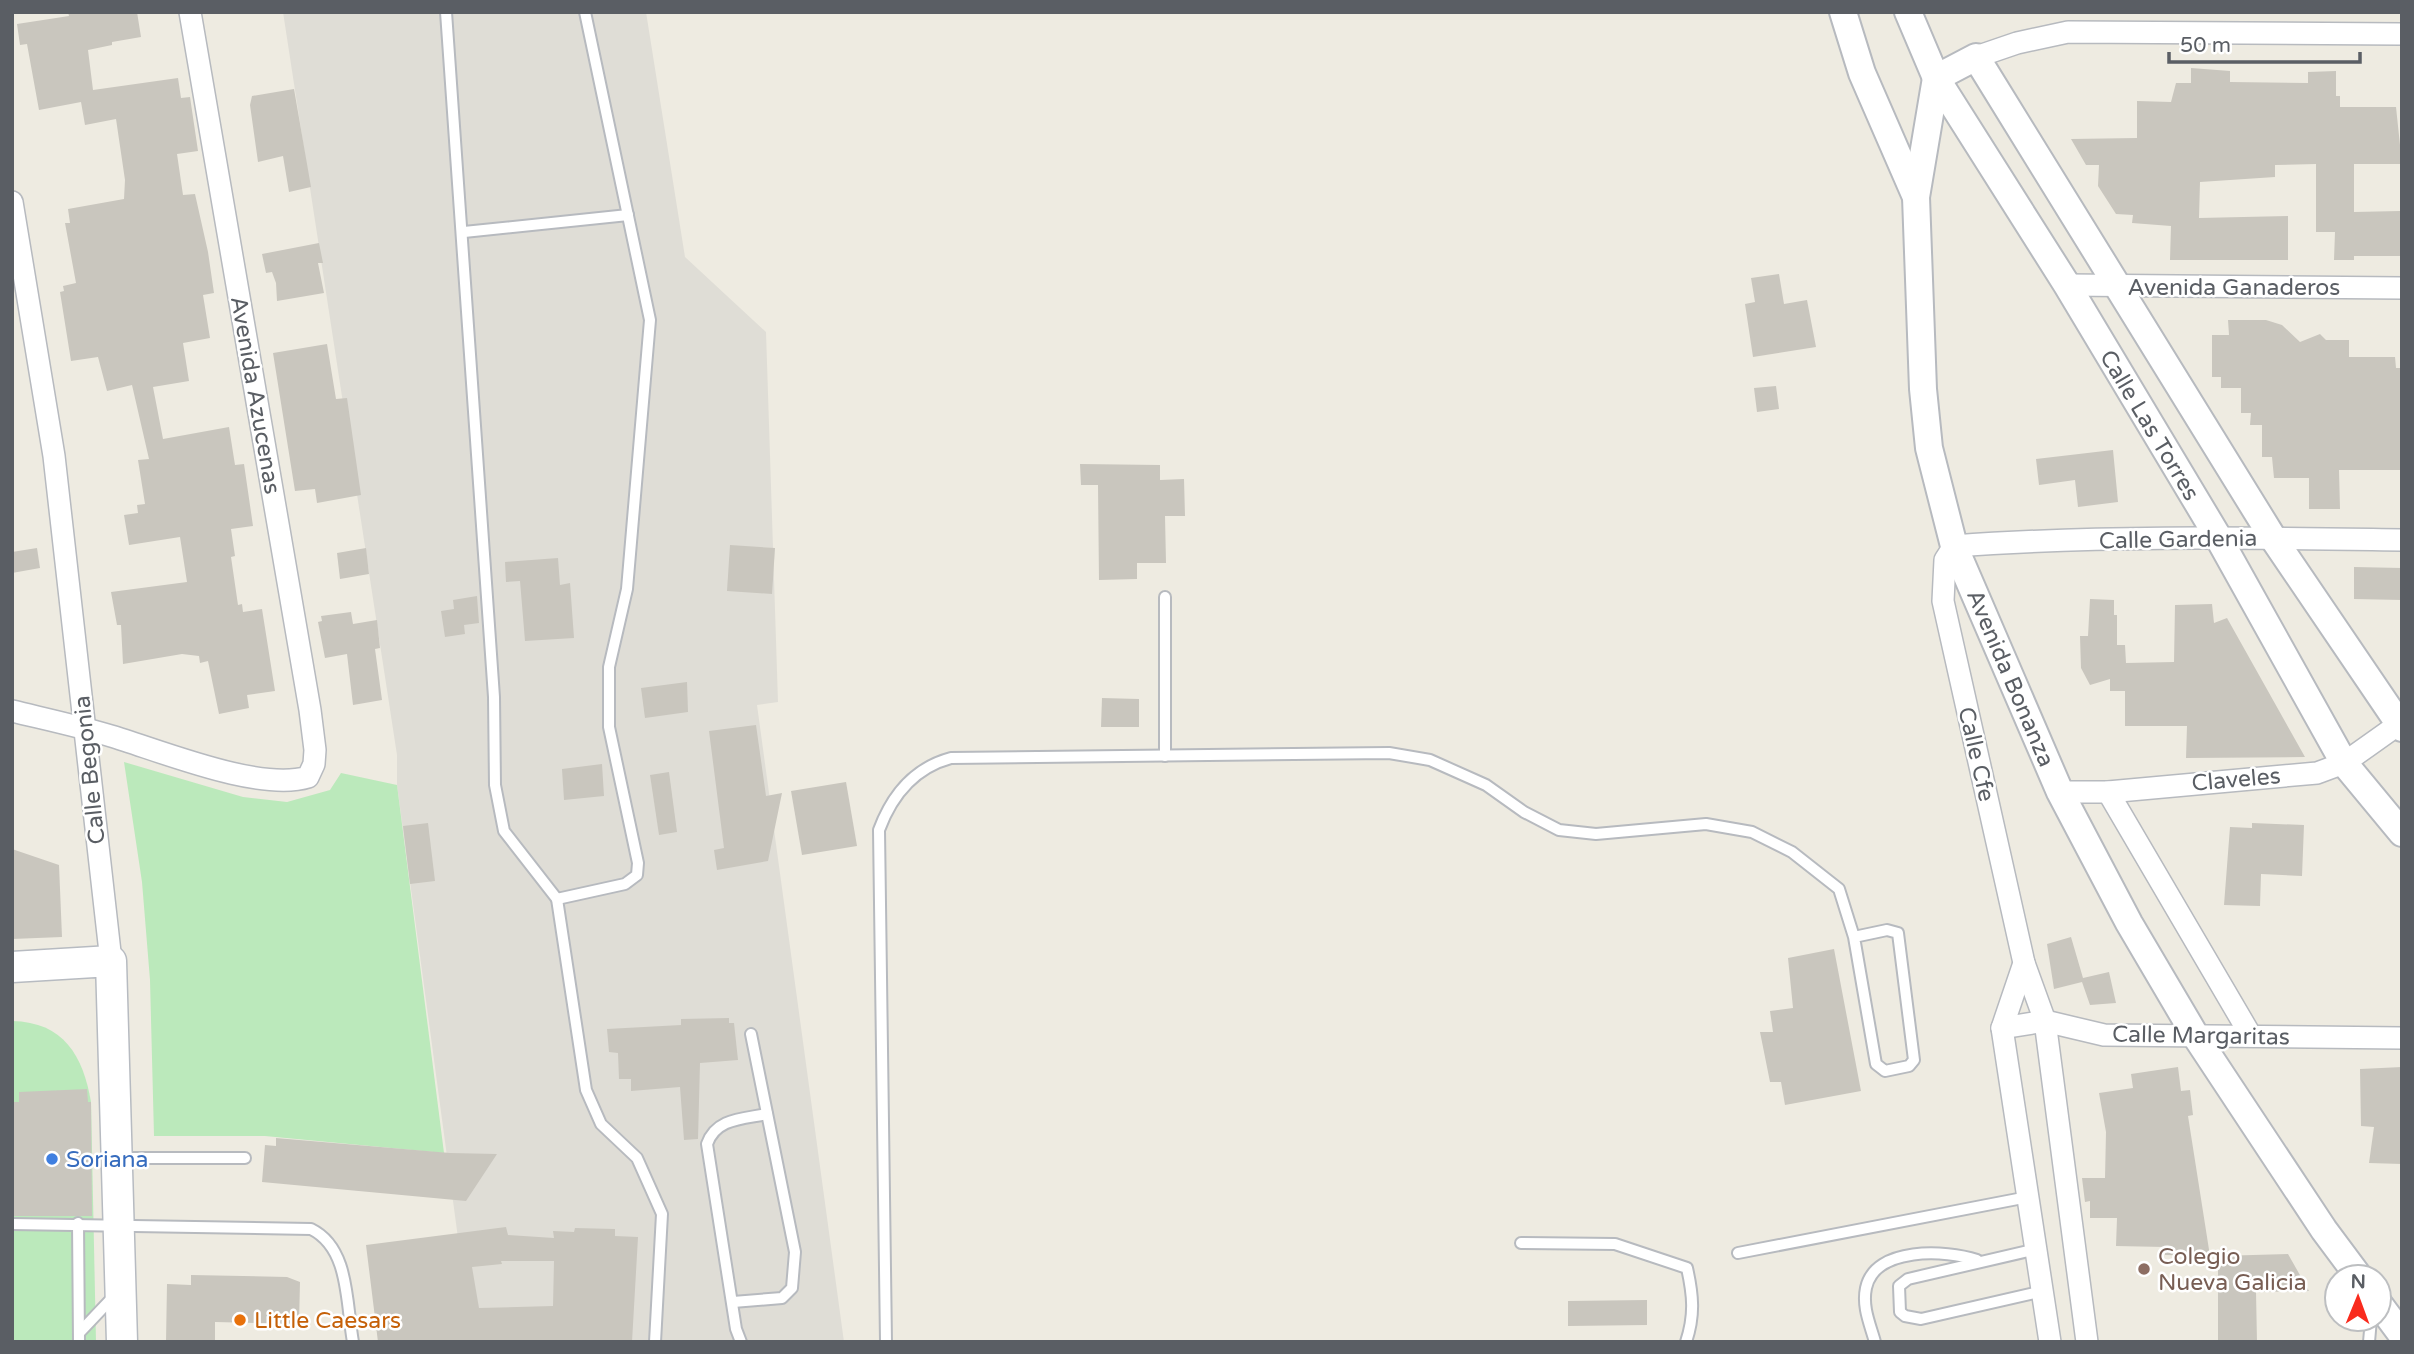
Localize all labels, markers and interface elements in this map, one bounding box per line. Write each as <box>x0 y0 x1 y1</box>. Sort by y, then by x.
scale bar <box>2169 21 2360 65</box>
text: 50 m <box>2180 33 2231 58</box>
street label: Avenida Ganaderos <box>2128 274 2340 302</box>
street label: Avenida Azucenas <box>224 294 286 496</box>
street label: Calle Las Torres <box>2093 345 2205 506</box>
street label: Calle Gardenia <box>2099 525 2257 555</box>
street label: Avenida Bonanza <box>1960 586 2060 771</box>
street label: Calle Begonia <box>68 694 112 846</box>
street label: Calle Cfe <box>1952 704 2001 804</box>
street label: Claveles <box>2190 762 2282 798</box>
street label: Calle Margaritas <box>2112 1020 2290 1052</box>
place label: Soriana <box>66 1146 149 1174</box>
marker: Soriana <box>44 1151 60 1167</box>
place label: Colegio Nueva Galicia <box>2158 1243 2307 1297</box>
marker: Colegio Nueva Galicia <box>2136 1261 2152 1277</box>
north arrow <box>2323 1263 2393 1333</box>
text: N <box>2350 1271 2366 1293</box>
place label: Little Caesars <box>254 1307 401 1335</box>
marker: Little Caesars <box>232 1312 248 1328</box>

